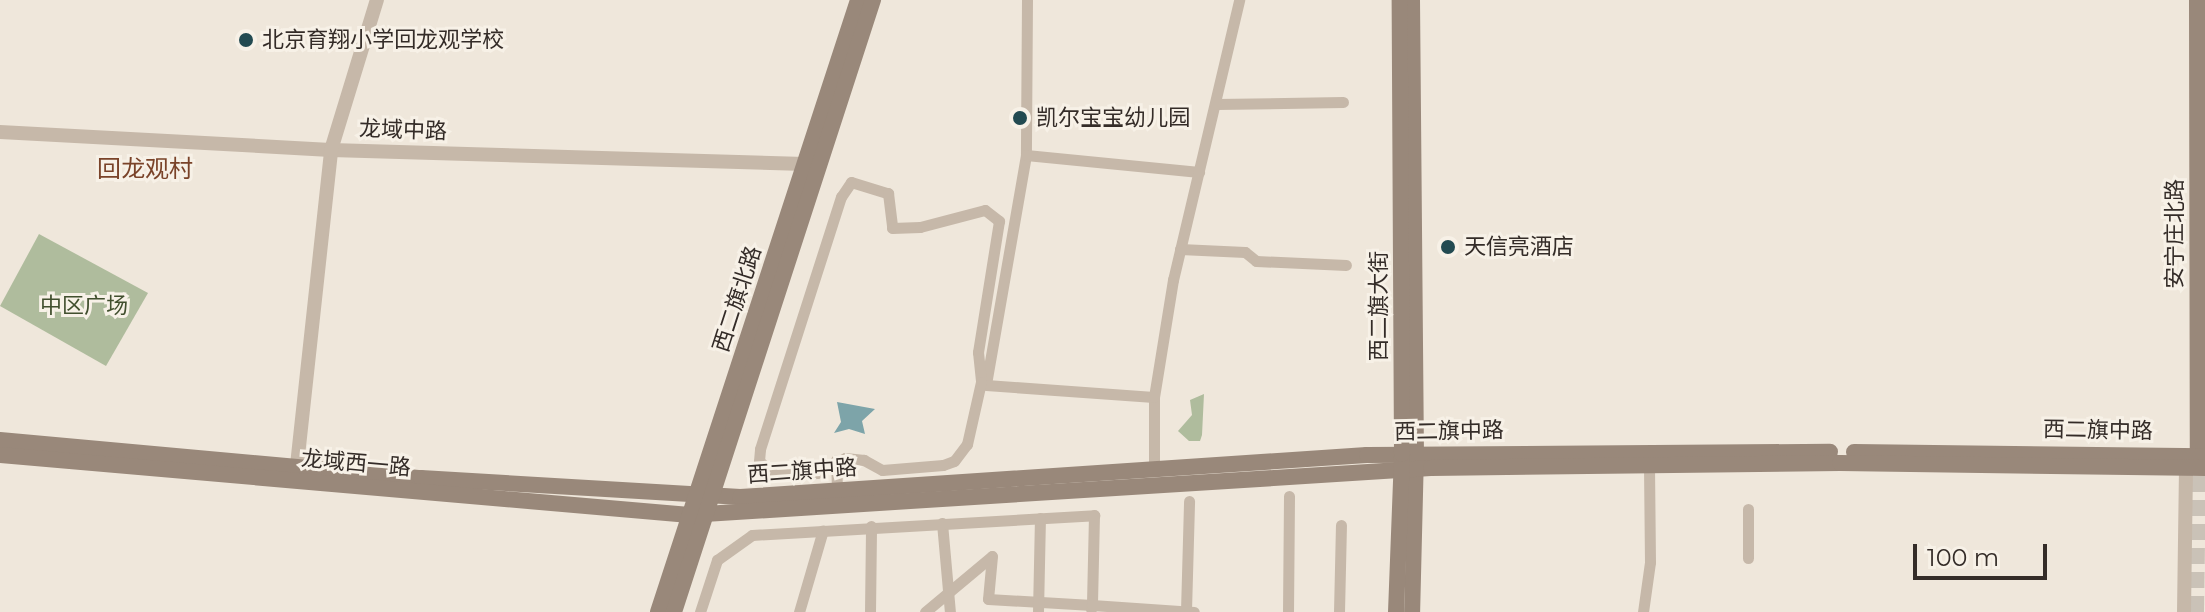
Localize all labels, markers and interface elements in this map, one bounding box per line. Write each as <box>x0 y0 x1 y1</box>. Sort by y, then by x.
place label: 北京育翔小学回龙观学校 <box>262 27 504 53</box>
marker: 北京育翔小学回龙观学校 <box>237 31 255 49</box>
place label: 凯尔宝宝幼儿园 <box>1036 105 1190 131</box>
marker: 凯尔宝宝幼儿园 <box>1011 109 1029 127</box>
street label: 龙域中路 <box>359 115 447 145</box>
district label: 回龙观村 <box>97 155 193 183</box>
street label: 安宁庄北路 <box>2162 179 2188 289</box>
place label: 天信亮酒店 <box>1464 234 1574 260</box>
marker: 天信亮酒店 <box>1439 238 1457 256</box>
street label: 西二旗北路 <box>707 243 767 355</box>
street label: 西二旗大街 <box>1366 251 1392 361</box>
park label: 中区广场 <box>40 293 128 319</box>
street label: 西二旗中路 <box>2043 416 2153 444</box>
street label: 西二旗中路 <box>1394 417 1504 445</box>
street label: 龙域西一路 <box>300 445 412 481</box>
street label: 西二旗中路 <box>746 454 858 488</box>
scale bar <box>1917 528 2051 578</box>
text: 100 m <box>1927 543 1999 572</box>

